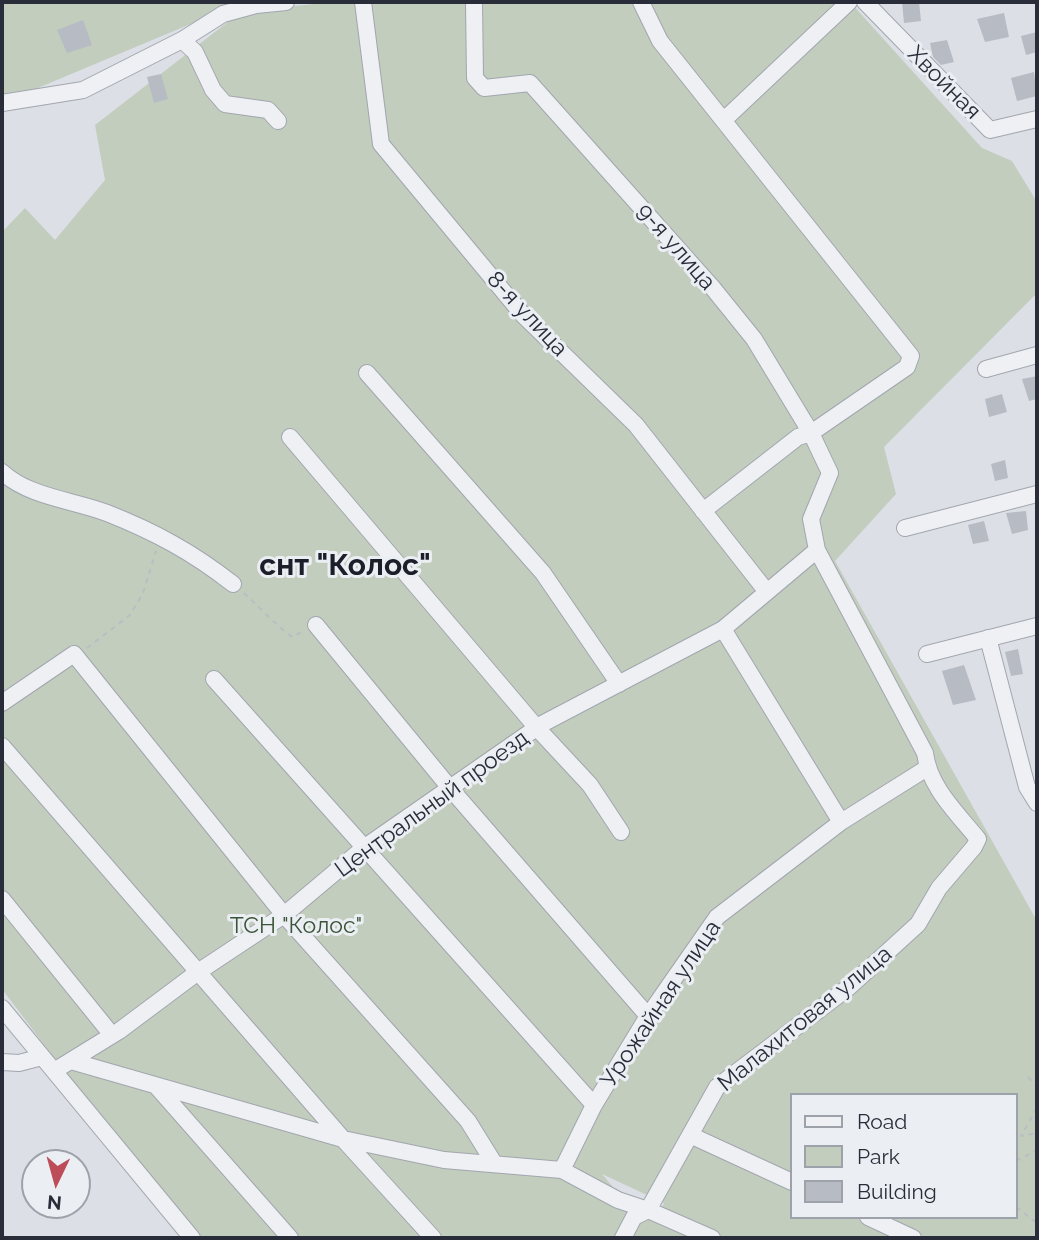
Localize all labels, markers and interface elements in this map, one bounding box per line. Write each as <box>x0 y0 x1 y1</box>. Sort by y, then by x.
street label: Хвойная <box>902 41 986 125</box>
street label: 9-я улица <box>631 198 721 296</box>
street label: 8-я улица <box>481 266 573 362</box>
district label: снт "Колос" <box>259 548 431 584</box>
street label: Центральный проезд <box>330 724 534 884</box>
park label: ТСН "Колос" <box>230 912 362 940</box>
street label: Урожайная улица <box>595 915 727 1093</box>
street label: Малахитовая улица <box>712 940 898 1098</box>
legend <box>790 1093 1018 1219</box>
text: Road <box>857 1109 907 1134</box>
text: Park <box>857 1144 900 1169</box>
north arrow <box>21 1149 91 1219</box>
text: Building <box>857 1179 937 1204</box>
text: N <box>46 1191 63 1215</box>

